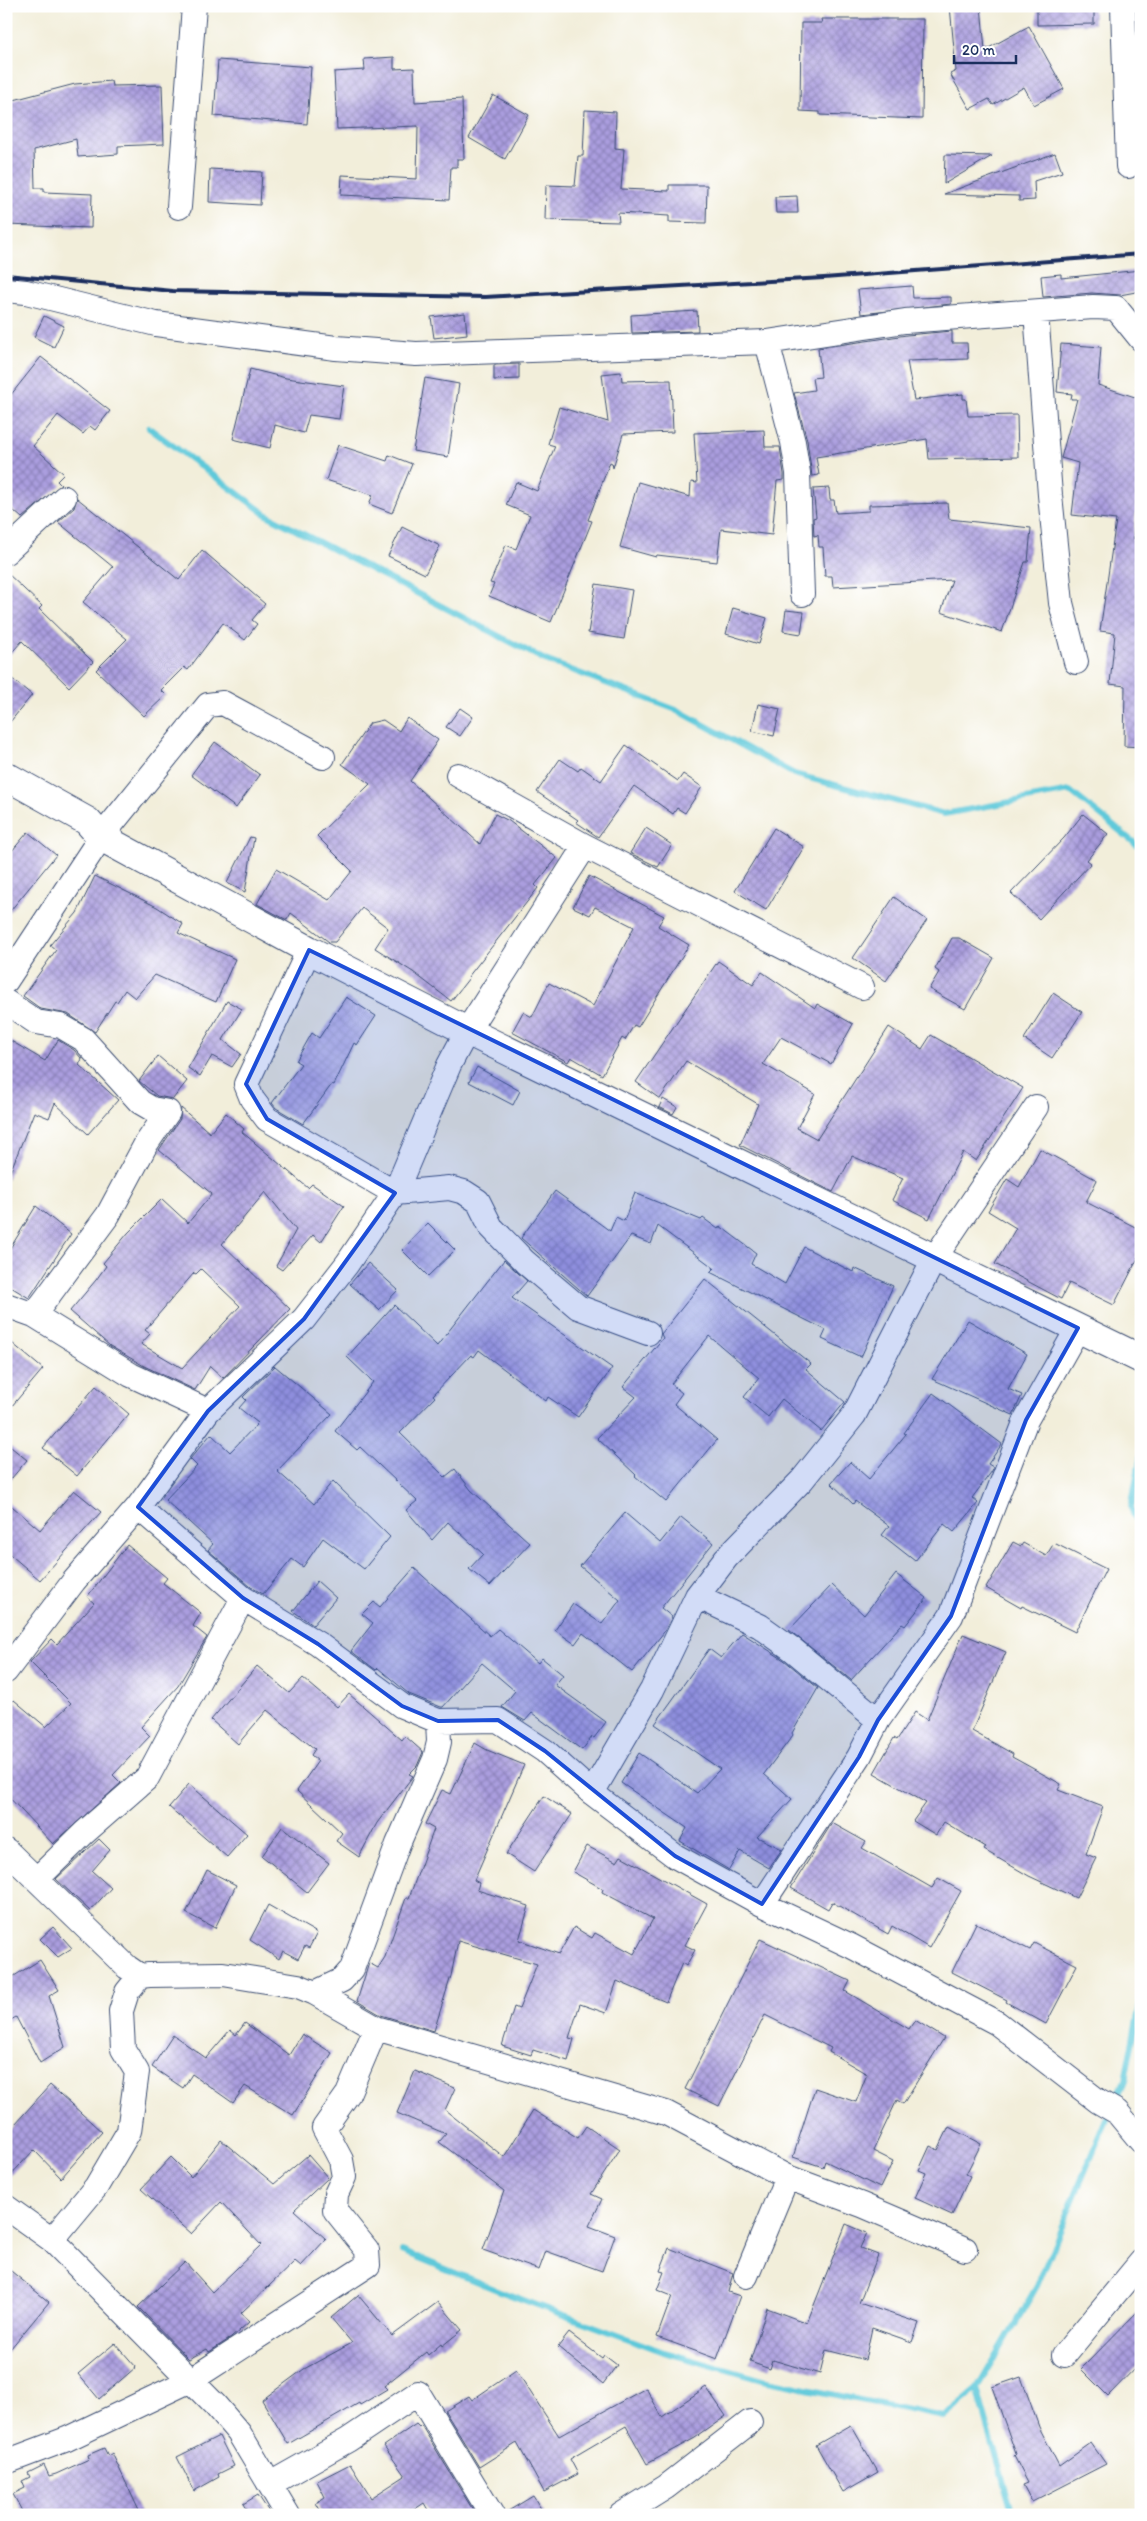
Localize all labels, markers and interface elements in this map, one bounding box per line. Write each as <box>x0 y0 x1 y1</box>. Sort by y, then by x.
scale bar <box>954 32 1017 64</box>
text: 20 m <box>962 41 996 59</box>

